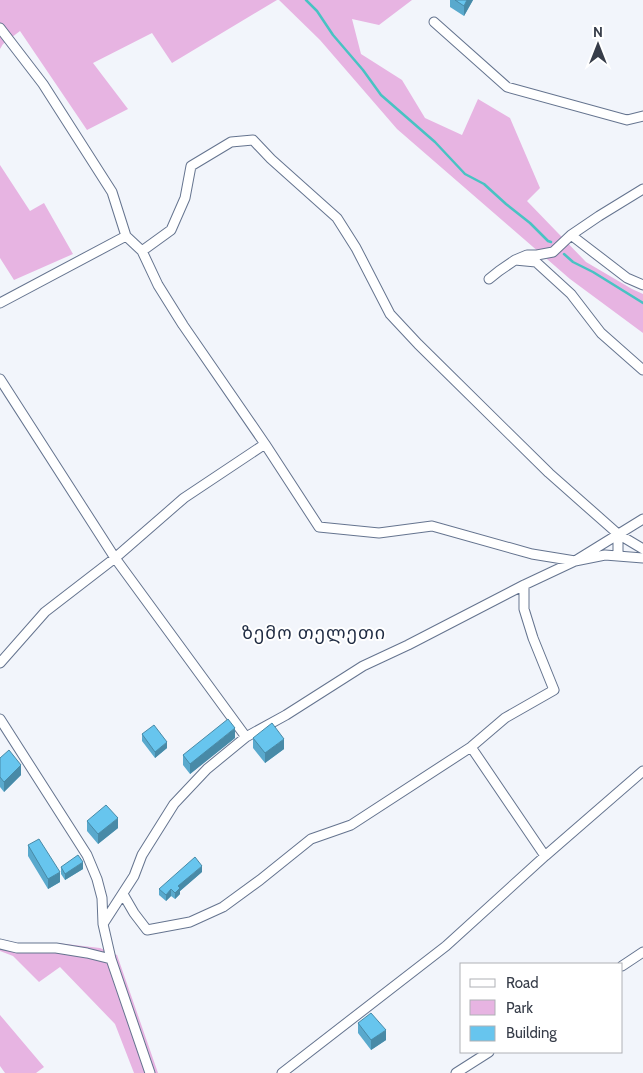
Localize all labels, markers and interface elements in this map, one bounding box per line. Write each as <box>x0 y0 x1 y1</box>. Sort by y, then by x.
north arrow <box>573 20 623 70</box>
text: N <box>593 23 603 41</box>
district label: ზემო თელეთი <box>242 622 386 644</box>
legend <box>460 963 623 1053</box>
text: Road <box>506 974 539 992</box>
text: Park <box>506 999 533 1017</box>
text: Building <box>506 1024 557 1042</box>

